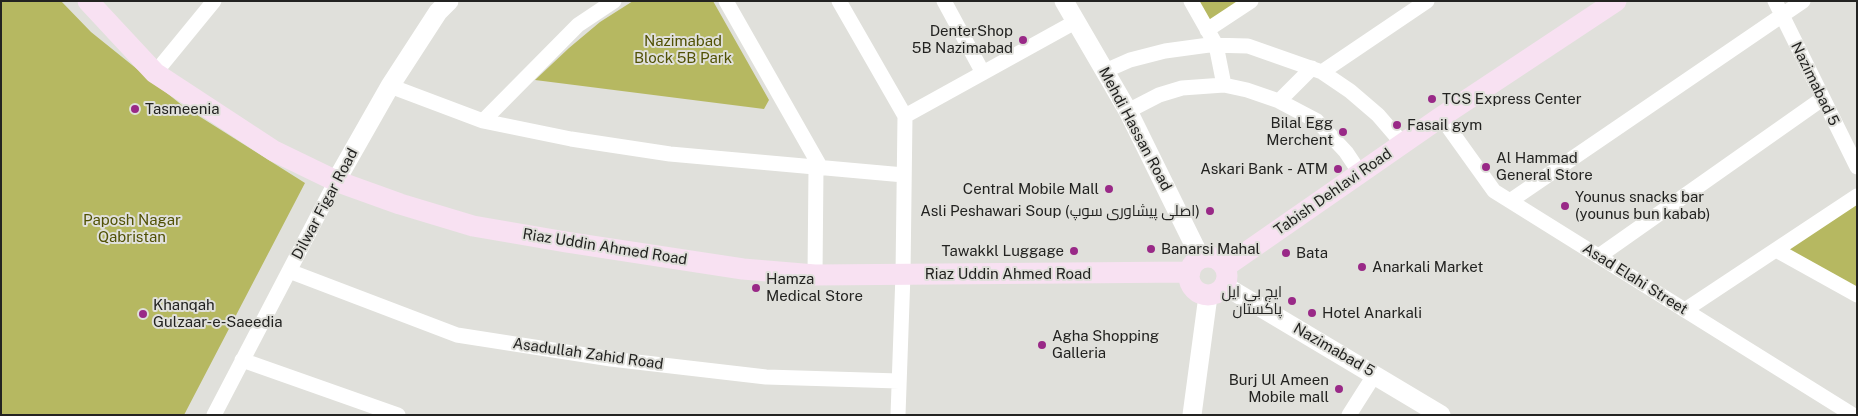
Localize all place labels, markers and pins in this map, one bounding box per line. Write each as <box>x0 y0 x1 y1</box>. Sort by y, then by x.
place label: DenterShop 5B Nazimabad <box>912 22 1013 57</box>
marker: DenterShop 5B Nazimabad <box>1017 34 1029 46</box>
place label: TCS Express Center <box>1442 90 1582 108</box>
marker: TCS Express Center <box>1426 93 1438 105</box>
place label: Tasmeenia <box>145 100 219 118</box>
marker: Tasmeenia <box>129 103 141 115</box>
place label: Bilal Egg Merchent <box>1266 114 1333 149</box>
place label: Fasail gym <box>1407 116 1482 134</box>
marker: Fasail gym <box>1391 119 1403 131</box>
marker: Bilal Egg Merchent <box>1337 126 1349 138</box>
place label: Al Hammad General Store <box>1496 149 1593 184</box>
place label: Askari Bank - ATM <box>1200 160 1328 178</box>
marker: Al Hammad General Store <box>1480 161 1492 173</box>
marker: Askari Bank - ATM <box>1332 163 1344 175</box>
place label: Central Mobile Mall <box>963 180 1099 198</box>
marker: Central Mobile Mall <box>1103 183 1115 195</box>
place label: Younus snacks bar (younus bun kabab) <box>1575 188 1710 223</box>
marker: Younus snacks bar (younus bun kabab) <box>1559 200 1571 212</box>
place label: Asli Peshawari Soup (اصلی پیشاوری سوپ) <box>920 202 1200 220</box>
marker: Asli Peshawari Soup (اصلی پیشاوری سوپ) <box>1204 205 1216 217</box>
place label: Banarsi Mahal <box>1161 240 1260 258</box>
place label: Tawakkl Luggage <box>942 242 1064 260</box>
marker: Banarsi Mahal <box>1145 243 1157 255</box>
place label: Bata <box>1296 244 1328 262</box>
marker: Tawakkl Luggage <box>1068 245 1080 257</box>
marker: Bata <box>1280 247 1292 259</box>
place label: Anarkali Market <box>1372 258 1483 276</box>
marker: Anarkali Market <box>1356 261 1368 273</box>
place label: Hamza Medical Store <box>766 270 863 305</box>
marker: Hamza Medical Store <box>750 282 762 294</box>
place label: ایچ بی ایل پاکستان <box>1221 283 1282 318</box>
marker: ایچ بی ایل پاکستان <box>1286 295 1298 307</box>
place label: Khanqah Gulzaar-e-Saeedia <box>153 296 283 331</box>
place label: Hotel Anarkali <box>1322 304 1422 322</box>
marker: Hotel Anarkali <box>1306 307 1318 319</box>
marker: Khanqah Gulzaar-e-Saeedia <box>137 308 149 320</box>
place label: Agha Shopping Galleria <box>1052 327 1159 362</box>
marker: Agha Shopping Galleria <box>1036 339 1048 351</box>
place label: Burj Ul Ameen Mobile mall <box>1229 371 1329 406</box>
marker: Burj Ul Ameen Mobile mall <box>1333 383 1345 395</box>

